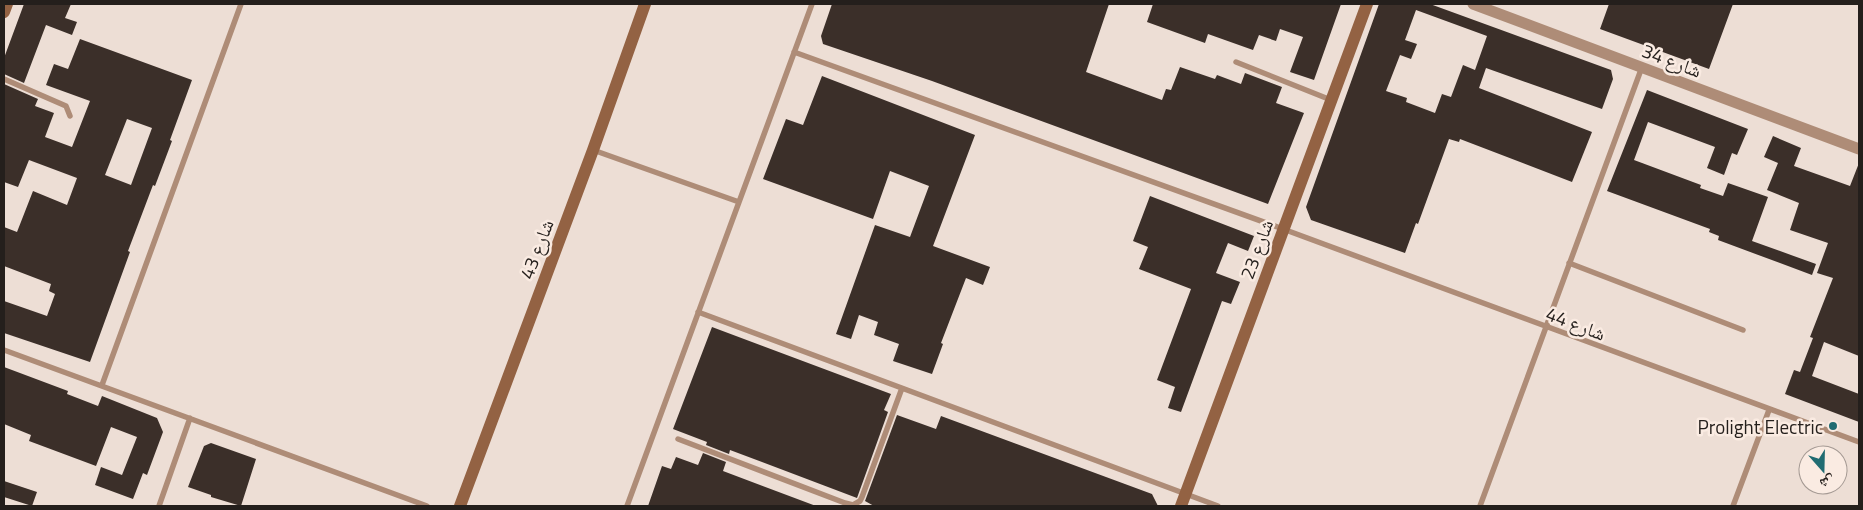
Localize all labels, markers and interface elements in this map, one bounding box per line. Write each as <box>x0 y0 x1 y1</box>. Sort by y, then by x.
street label: شارع 34 <box>1638 35 1706 85</box>
street label: شارع 43 <box>511 215 561 283</box>
street label: شارع 23 <box>1232 215 1280 283</box>
street label: شارع 44 <box>1542 298 1610 348</box>
place label: Prolight Electric <box>1698 412 1823 441</box>
marker: Prolight Electric <box>1827 420 1839 432</box>
north arrow <box>1798 445 1848 495</box>
text: ش <box>1817 470 1838 495</box>

